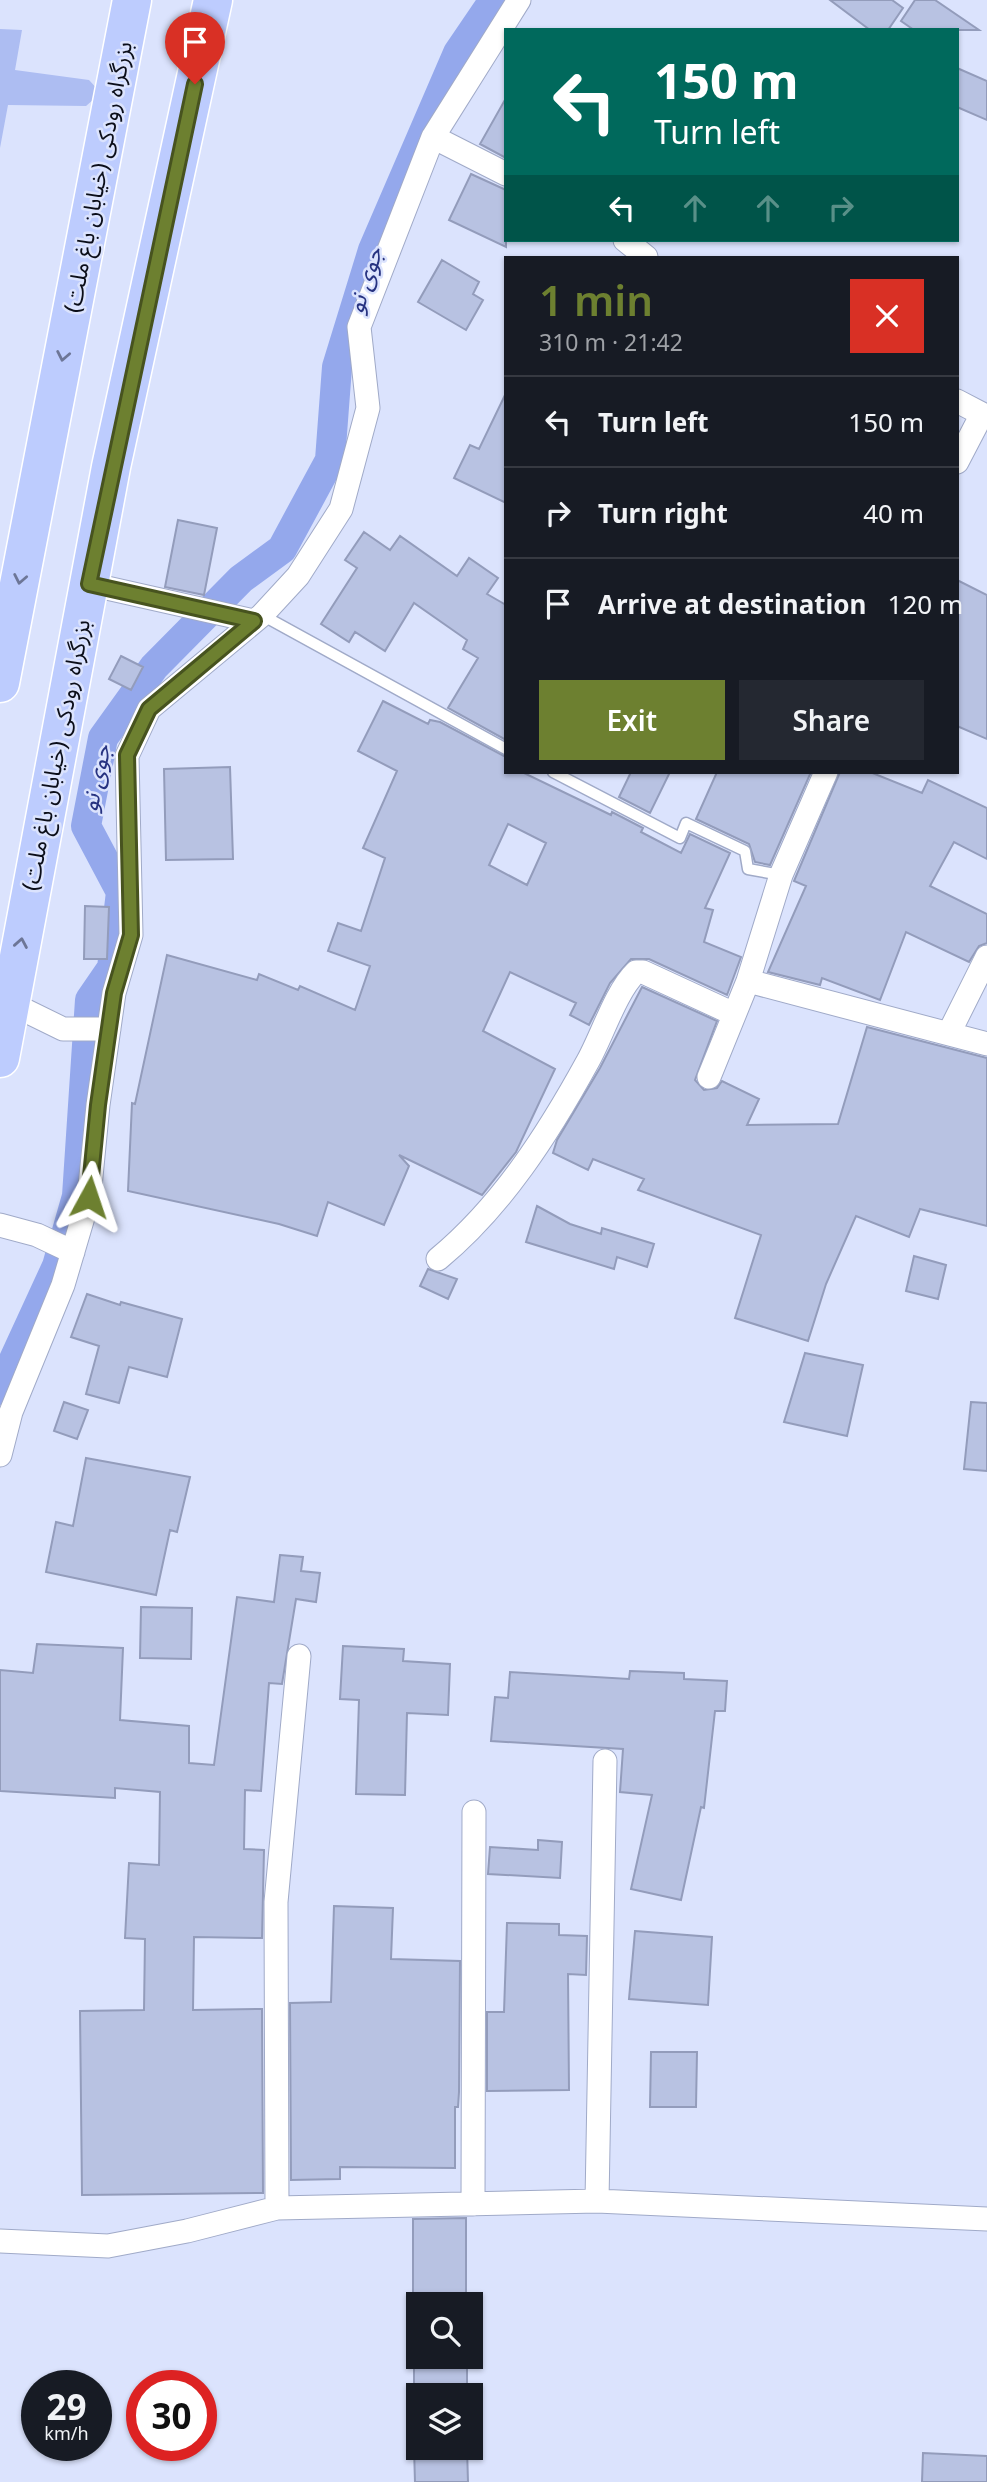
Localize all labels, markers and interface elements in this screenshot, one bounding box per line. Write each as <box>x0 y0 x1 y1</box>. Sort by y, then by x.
pin <box>165 12.0 225 84</box>
icon: arrive <box>176 23 214 61</box>
street label: بزرگراه رودکی (خیابان باغ ملت) <box>55 39 141 315</box>
text: 150 m <box>654 47 799 113</box>
icon: left <box>539 56 630 147</box>
text: Turn left <box>654 110 780 153</box>
icon: left <box>603 189 641 227</box>
icon: ahead <box>676 189 714 227</box>
icon: ahead <box>749 189 787 227</box>
icon: right <box>822 189 860 227</box>
water label: جوی نو <box>337 241 390 317</box>
text: 1 min <box>539 271 653 328</box>
button: close <box>850 279 924 353</box>
text: 310 m · 21:42 <box>539 326 683 358</box>
one-way arrow <box>57 350 72 362</box>
icon: left <box>539 403 577 441</box>
text: Turn left <box>598 404 709 440</box>
text: 150 m <box>848 404 924 440</box>
icon: right <box>539 494 577 532</box>
text: Turn right <box>598 495 728 531</box>
text: 40 m <box>863 495 924 531</box>
one-way arrow <box>13 573 28 585</box>
icon: arrive <box>539 585 577 623</box>
text: Arrive at destination <box>598 586 867 622</box>
text: 120 m <box>888 586 963 622</box>
street label: بزرگراه رودکی (خیابان باغ ملت) <box>13 617 99 893</box>
button: Exit <box>539 680 725 760</box>
button: Share <box>739 680 924 760</box>
water label: جوی نو <box>71 740 118 814</box>
one-way arrow <box>13 937 28 949</box>
position arrow <box>52 1160 126 1234</box>
map controls <box>406 2292 483 2460</box>
button: search <box>406 2292 483 2369</box>
speed limit sign: 30 <box>126 2370 217 2461</box>
text: 29 <box>46 2383 87 2430</box>
button: layers <box>406 2383 483 2460</box>
text: km/h <box>44 2421 89 2445</box>

